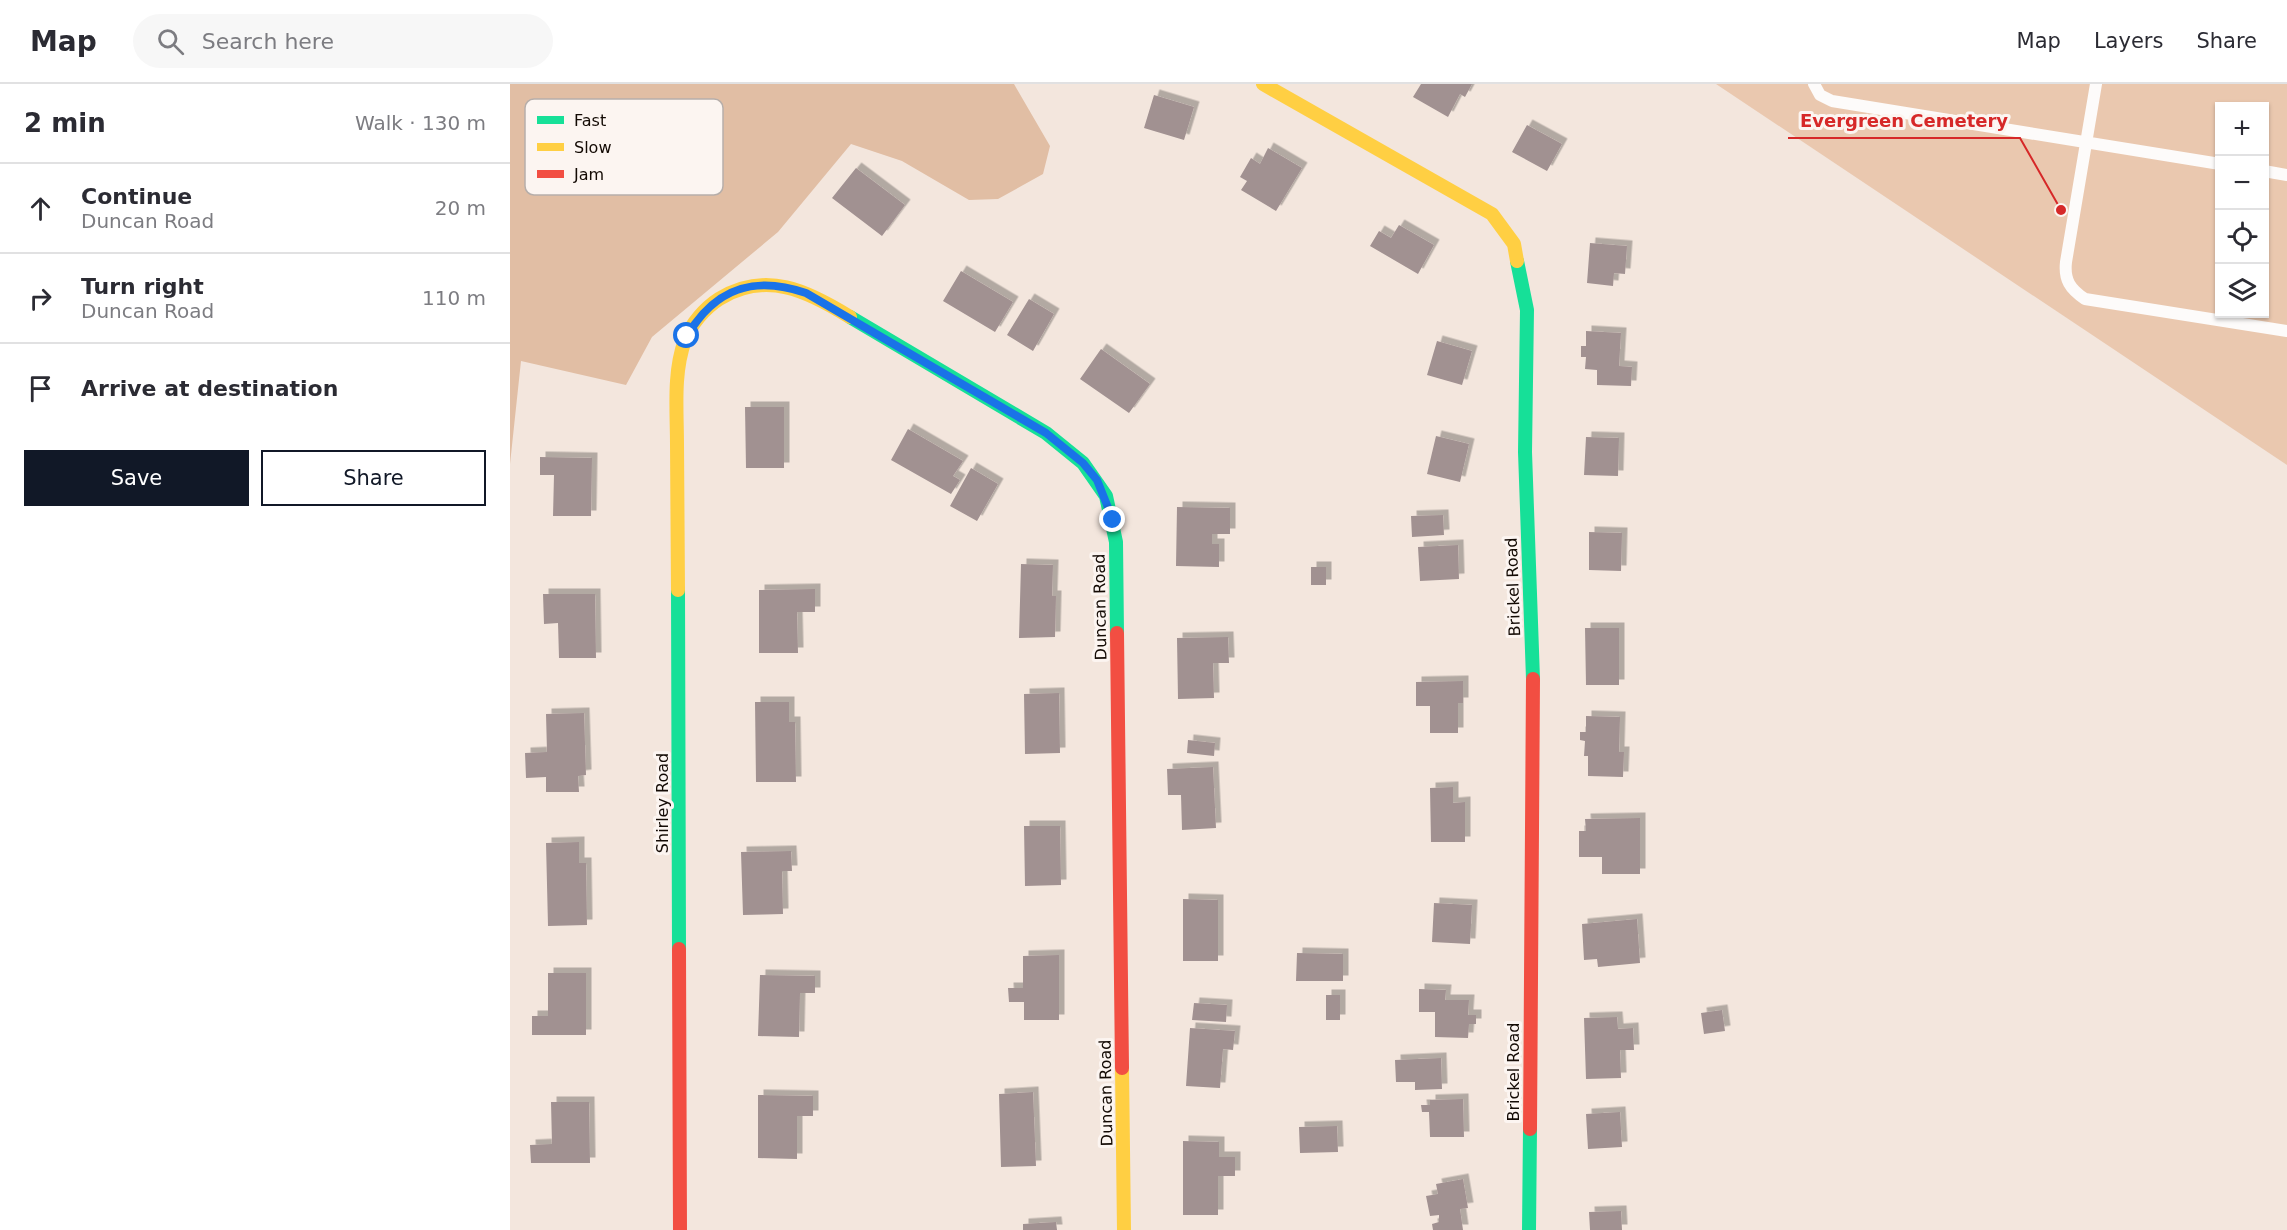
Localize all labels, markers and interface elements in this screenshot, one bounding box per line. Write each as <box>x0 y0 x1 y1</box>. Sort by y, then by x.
search box <box>133 14 553 68</box>
text: Map <box>30 25 97 58</box>
icon: search <box>154 25 187 58</box>
text: Search here <box>202 29 334 54</box>
text: Map <box>2017 29 2061 53</box>
text: Layers <box>2094 29 2163 53</box>
text: Share <box>2196 29 2257 53</box>
legend <box>525 99 723 195</box>
callout: Evergreen Cemetery <box>1788 102 2020 138</box>
map controls <box>2215 102 2269 318</box>
button: + <box>2215 102 2269 156</box>
text: 2 min <box>24 108 106 138</box>
text: Evergreen Cemetery <box>1800 110 2008 131</box>
text: Walk · 130 m <box>355 111 486 135</box>
text: Fast <box>574 111 606 130</box>
text: Slow <box>574 138 611 157</box>
button: − <box>2215 156 2269 210</box>
text: Jam <box>573 165 604 184</box>
text: Continue <box>81 184 192 209</box>
icon: ahead <box>24 192 57 225</box>
text: 20 m <box>435 196 486 220</box>
text: Duncan Road <box>81 209 214 233</box>
button: locate <box>2215 210 2269 264</box>
button: layers <box>2215 264 2269 318</box>
text: Turn right <box>81 274 204 299</box>
icon: right <box>24 282 57 315</box>
text: 110 m <box>422 286 486 310</box>
text: Duncan Road <box>81 299 214 323</box>
route start <box>673 322 699 348</box>
icon: arrive <box>24 372 57 405</box>
text: Arrive at destination <box>81 376 338 401</box>
button: Save <box>24 450 249 506</box>
button: Share <box>261 450 486 506</box>
route end <box>1099 506 1125 532</box>
street label: Brickel Road <box>1502 537 1524 637</box>
street label: Duncan Road <box>1090 554 1110 660</box>
street label: Shirley Road <box>653 753 672 853</box>
street label: Brickel Road <box>1504 1022 1523 1122</box>
street label: Duncan Road <box>1096 1040 1116 1146</box>

